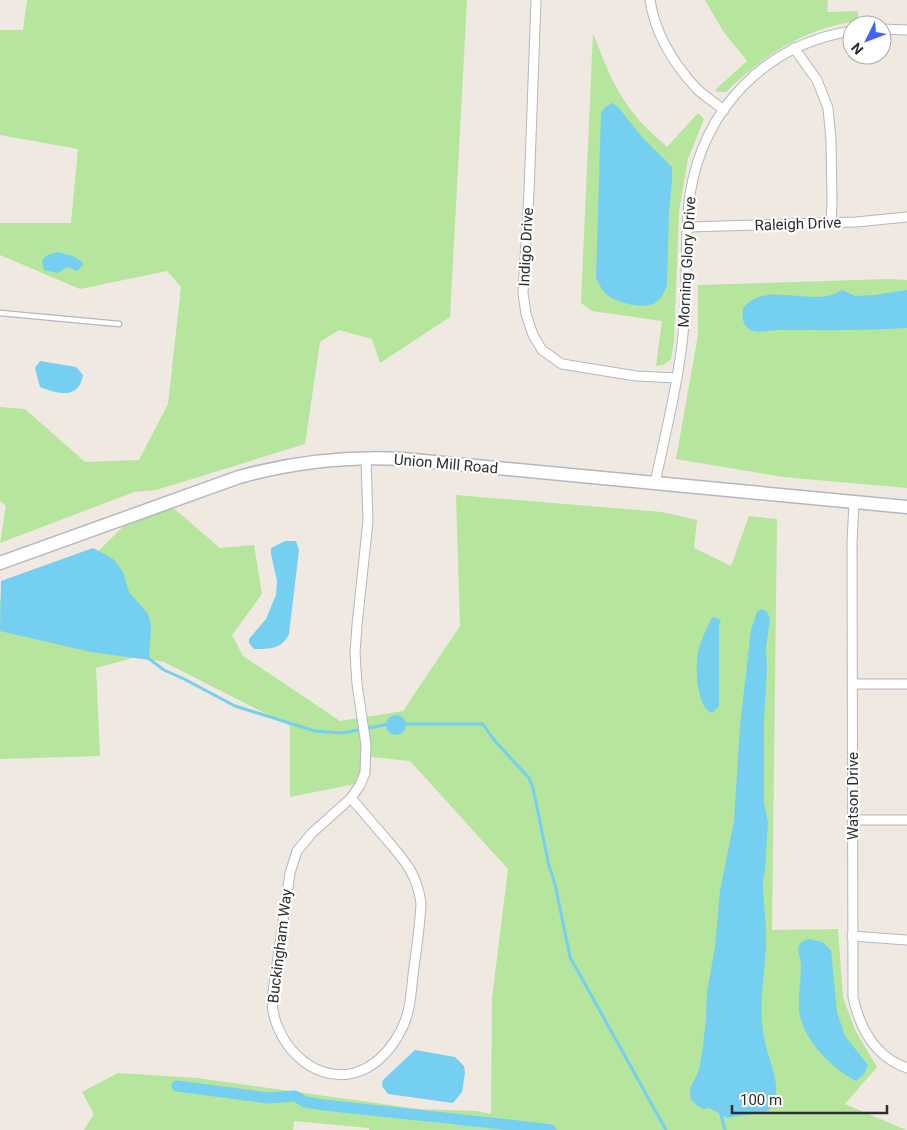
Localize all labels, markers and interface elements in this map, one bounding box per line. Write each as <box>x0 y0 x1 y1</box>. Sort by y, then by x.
north arrow <box>842 15 892 65</box>
text: N <box>848 40 867 58</box>
street label: Morning Glory Drive <box>675 196 699 328</box>
street label: Indigo Drive <box>515 207 537 287</box>
street label: Raleigh Drive <box>754 213 842 235</box>
street label: Union Mill Road <box>393 450 499 478</box>
street label: Watson Drive <box>844 752 862 840</box>
street label: Buckingham Way <box>264 888 296 1004</box>
scale bar <box>732 1082 887 1114</box>
text: 100 m <box>740 1091 782 1109</box>

